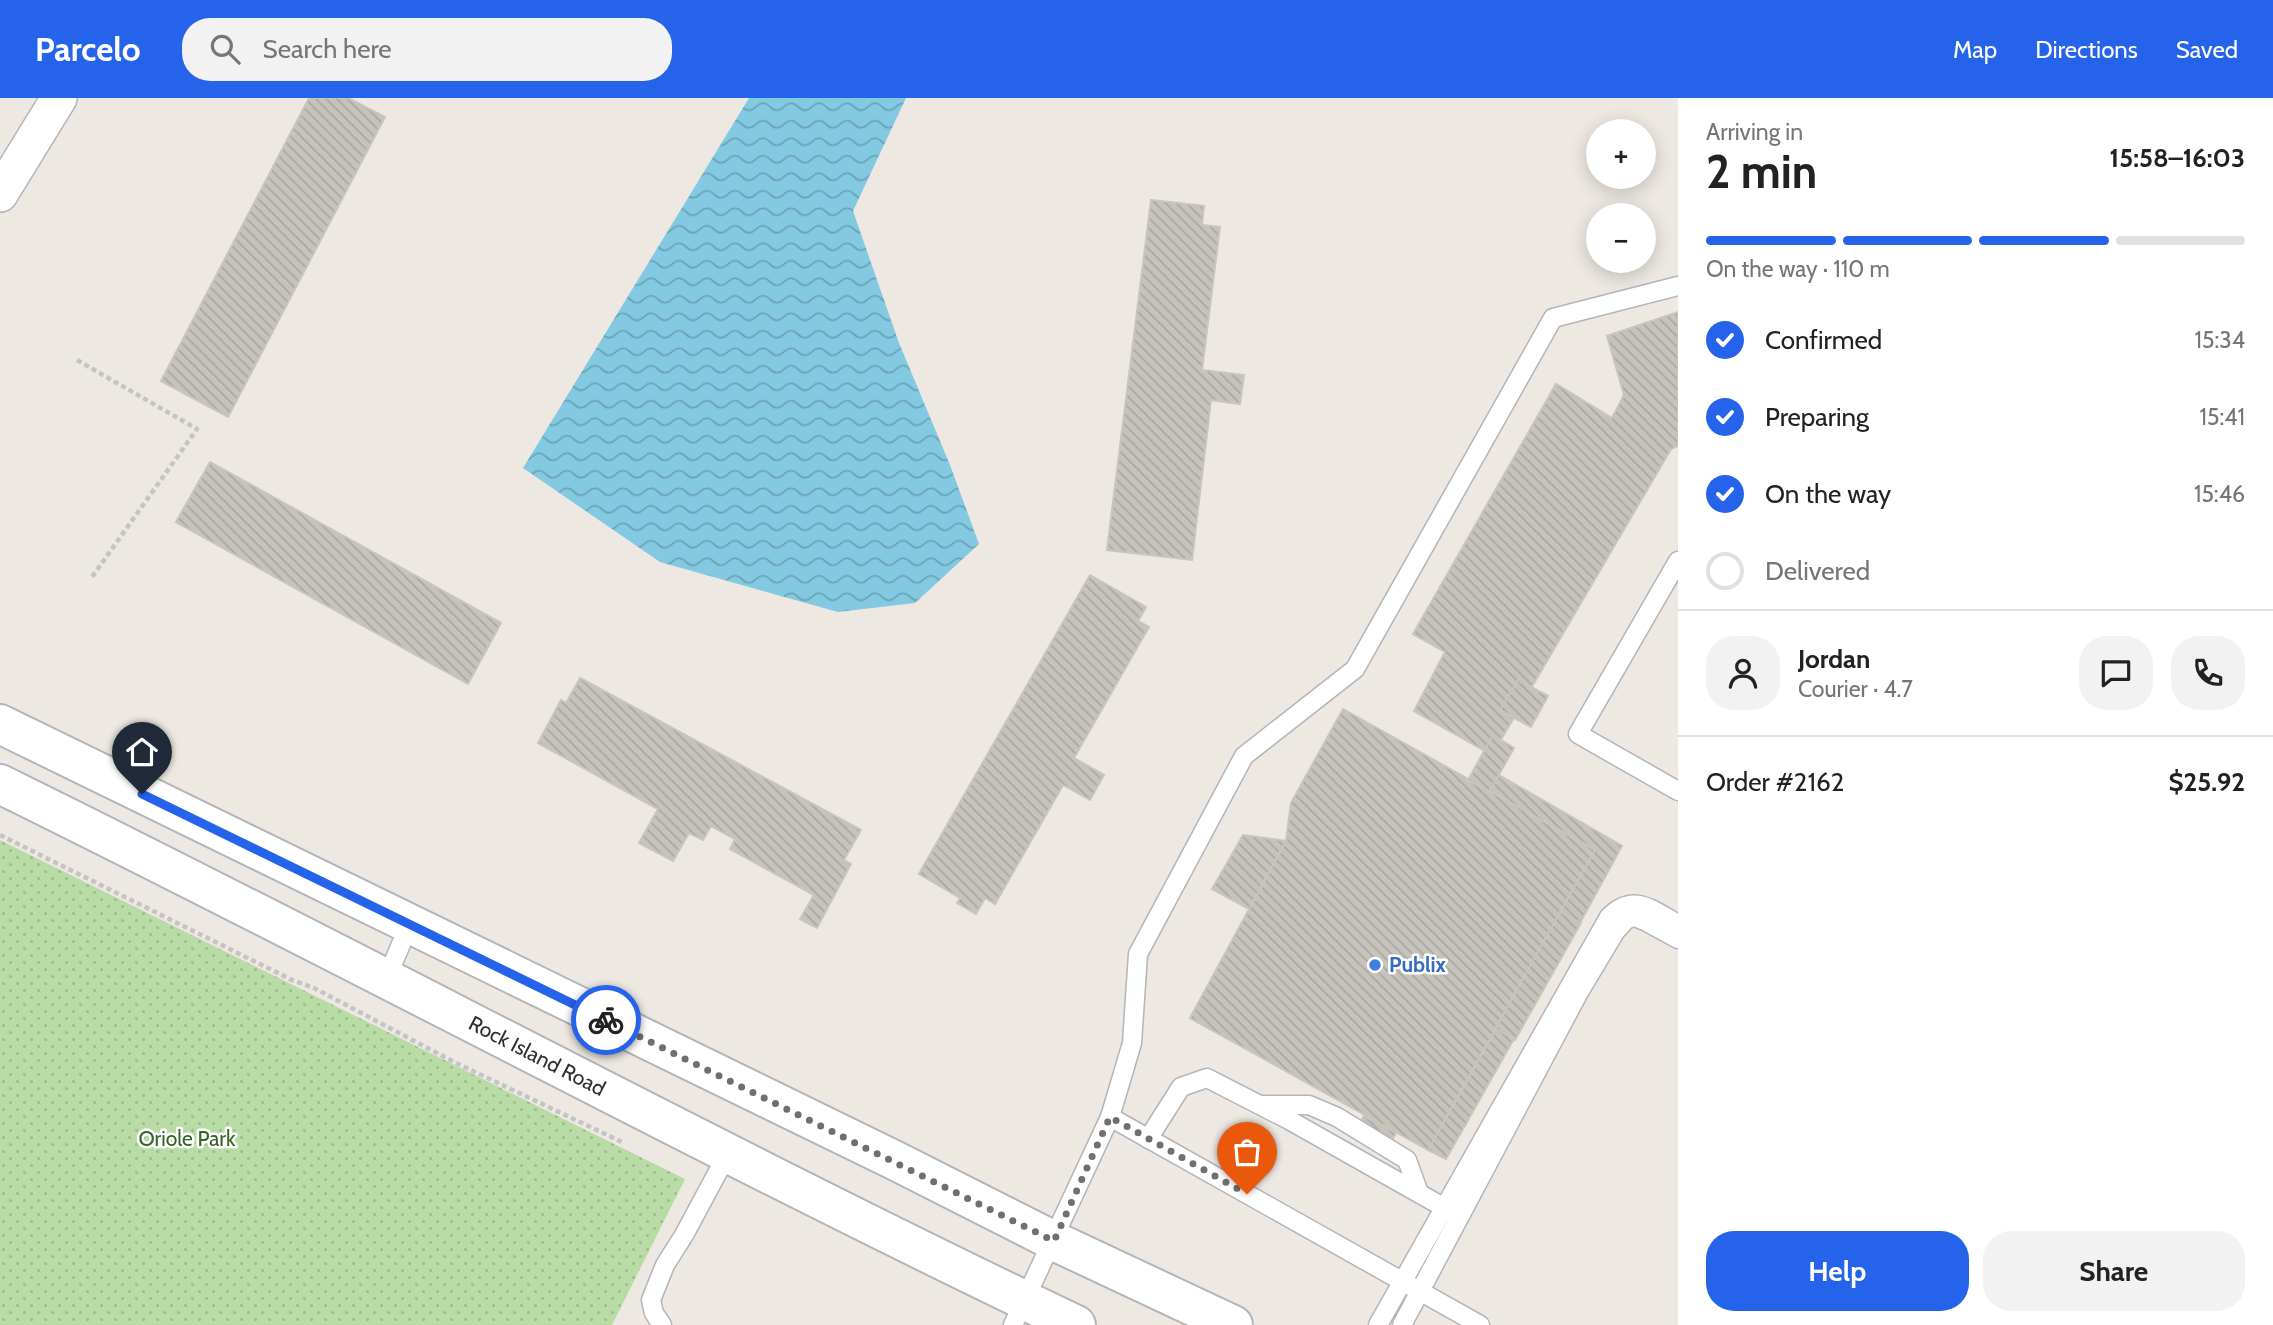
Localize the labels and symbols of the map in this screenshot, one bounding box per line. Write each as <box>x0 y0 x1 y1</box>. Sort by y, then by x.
pin <box>112 722 172 794</box>
place label: Publix <box>1389 952 1447 977</box>
marker: Publix <box>1367 957 1383 973</box>
courier <box>571 985 641 1055</box>
street label: Rock Island Road <box>465 1010 610 1101</box>
pin <box>1217 1122 1277 1194</box>
park label: Oriole Park <box>139 1126 236 1151</box>

